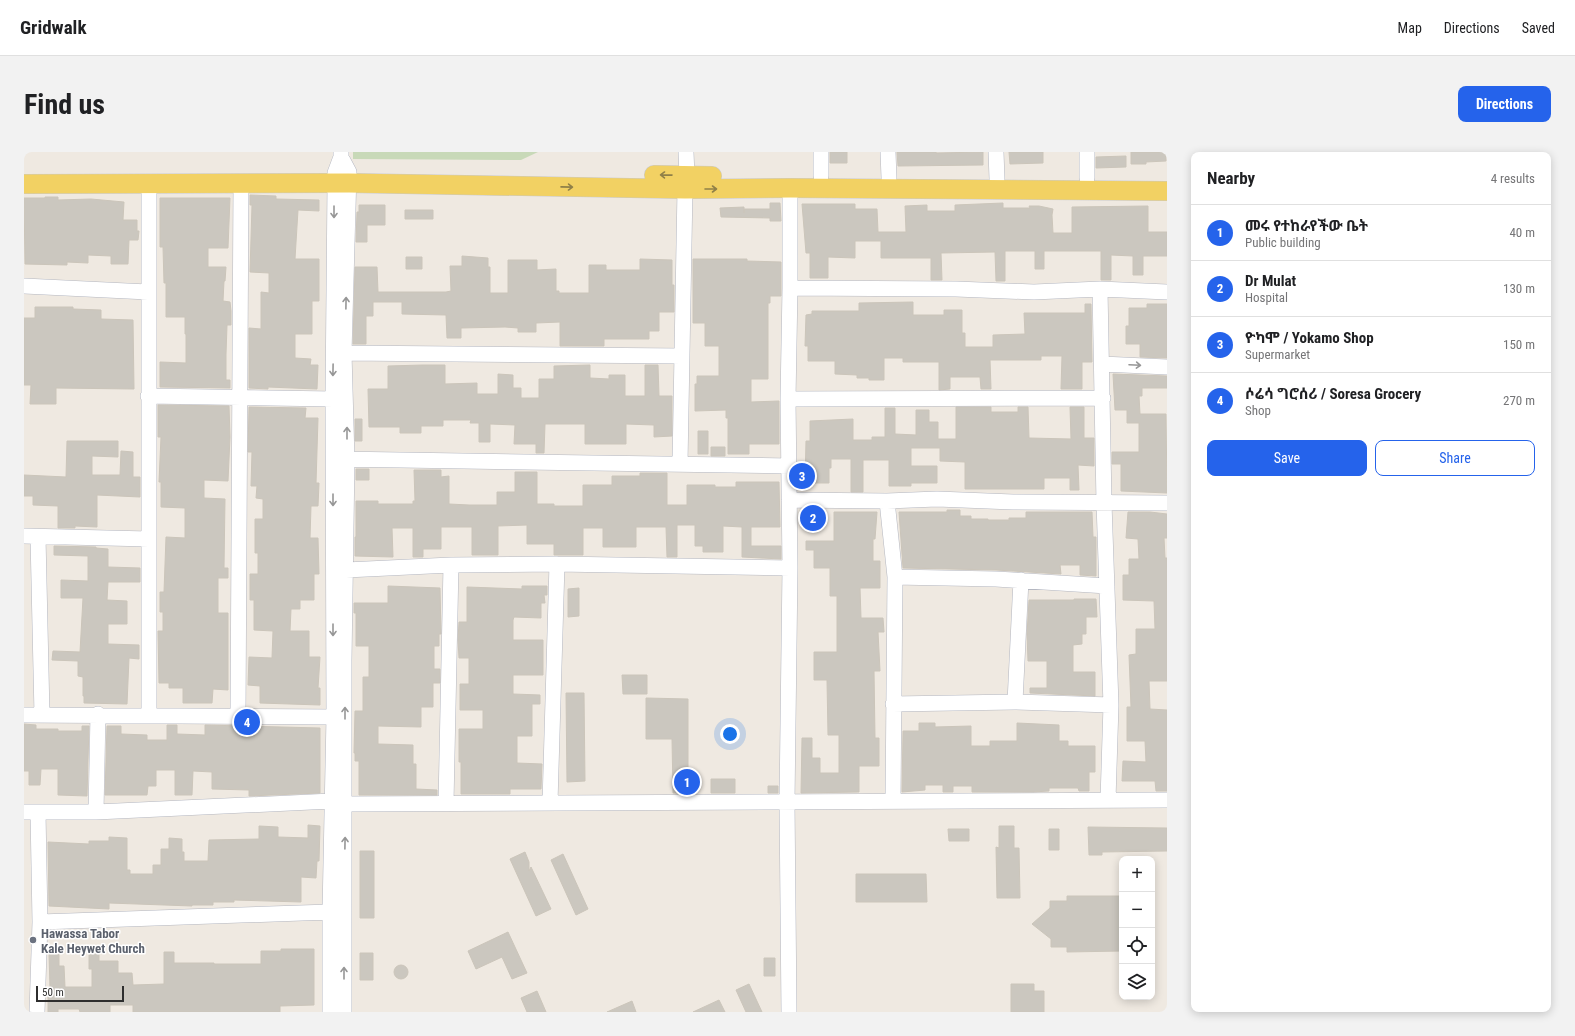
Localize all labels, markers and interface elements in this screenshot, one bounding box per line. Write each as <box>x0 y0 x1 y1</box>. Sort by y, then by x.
text: Gridwalk <box>20 16 86 39</box>
text: Map <box>1398 20 1422 36</box>
text: Directions <box>1444 20 1500 36</box>
text: Saved <box>1522 20 1555 36</box>
button: Directions <box>1458 86 1551 122</box>
text: Find us <box>24 88 105 121</box>
text: Nearby <box>1207 168 1255 188</box>
text: 4 results <box>1491 171 1535 186</box>
one-way arrow <box>660 172 673 179</box>
one-way arrow <box>560 183 573 191</box>
one-way arrow <box>704 185 717 193</box>
one-way arrow <box>330 205 338 218</box>
text: መሩ የተከራየችው ቤት <box>1245 217 1368 235</box>
text: 1 <box>1217 225 1223 240</box>
text: 40 m <box>1509 225 1535 240</box>
text: Public building <box>1245 235 1321 250</box>
text: Dr Mulat <box>1245 272 1296 290</box>
text: 2 <box>1217 281 1223 296</box>
text: 130 m <box>1503 281 1535 296</box>
text: Hospital <box>1245 290 1288 305</box>
one-way arrow <box>342 297 349 310</box>
text: ዮካሞ / Yokamo Shop <box>1245 329 1374 347</box>
text: 3 <box>1217 337 1223 352</box>
text: 150 m <box>1503 337 1535 352</box>
text: Supermarket <box>1245 347 1310 362</box>
one-way arrow <box>1128 362 1141 369</box>
one-way arrow <box>330 363 337 376</box>
text: ሶሬሳ ግሮሰሪ / Soresa Grocery <box>1245 385 1421 403</box>
text: 4 <box>1217 393 1223 408</box>
text: 270 m <box>1503 393 1535 408</box>
text: Shop <box>1245 403 1271 418</box>
one-way arrow <box>343 427 351 440</box>
button: Save <box>1207 440 1367 476</box>
button: Share <box>1375 440 1535 476</box>
pin: 3 <box>789 461 815 491</box>
one-way arrow <box>329 493 337 506</box>
pin: 2 <box>800 503 826 533</box>
one-way arrow <box>329 623 337 636</box>
pin: 4 <box>234 707 260 737</box>
one-way arrow <box>341 707 349 720</box>
your location <box>720 724 740 744</box>
pin: 1 <box>674 767 700 797</box>
one-way arrow <box>341 837 349 850</box>
map controls <box>1119 856 1155 1000</box>
button: + <box>1119 856 1155 892</box>
button: − <box>1119 892 1155 928</box>
place label: Hawassa Tabor Kale Heywet Church <box>41 926 145 956</box>
button: locate <box>1119 928 1155 964</box>
marker: Hawassa Tabor Kale Heywet Church <box>28 935 38 945</box>
button: layers <box>1119 964 1155 1000</box>
one-way arrow <box>340 967 348 980</box>
scale bar <box>36 984 124 1003</box>
text: 50 m <box>42 986 64 999</box>

